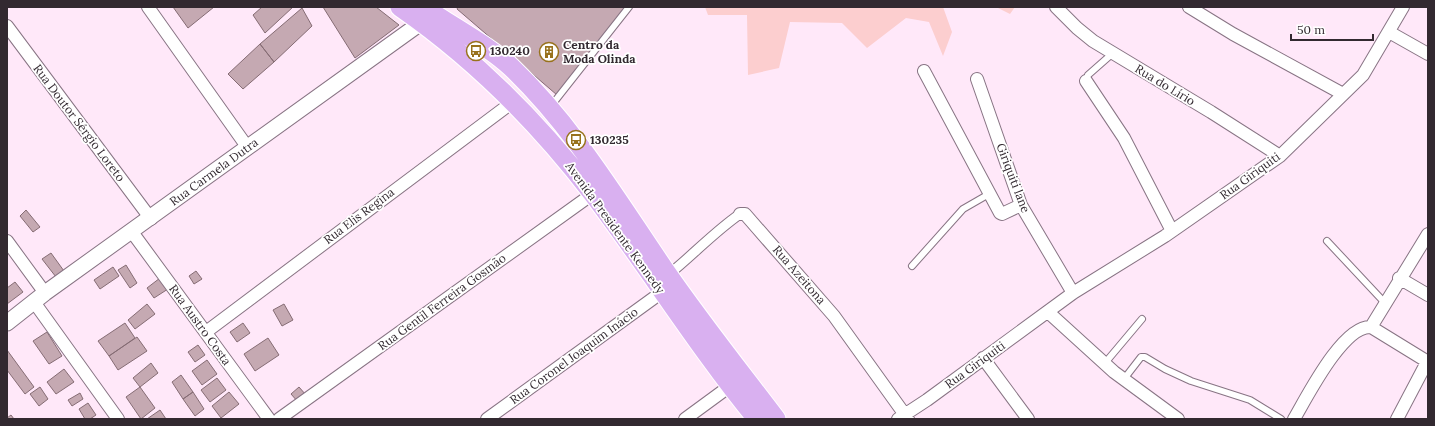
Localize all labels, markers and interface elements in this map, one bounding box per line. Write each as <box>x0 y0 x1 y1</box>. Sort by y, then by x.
scale bar <box>1291 16 1373 42</box>
text: 50 m <box>1297 22 1325 37</box>
place label: Centro da Moda Olinda <box>563 37 636 66</box>
bus stop icon: 130240 <box>465 40 487 62</box>
building icon: Centro da Moda Olinda <box>538 41 560 63</box>
place label: 130240 <box>490 43 530 58</box>
street label: Rua Doutor Sérgio Loreto <box>30 61 128 184</box>
street label: Rua do Lírio <box>1133 61 1198 108</box>
bus stop icon: 130235 <box>565 129 587 151</box>
place label: 130235 <box>590 132 629 147</box>
street label: Rua Carmela Dutra <box>167 134 261 209</box>
street label: Giriquiti lane <box>993 141 1034 215</box>
street label: Rua Giriquiti <box>1217 149 1283 202</box>
street label: Avenida Presidente Kennedy <box>562 158 669 297</box>
street label: Rua Elis Regina <box>320 184 397 247</box>
street label: Rua Azeitona <box>770 242 829 307</box>
street label: Rua Gentil Ferreira Gosmão <box>375 250 509 353</box>
street label: Rua Austro Costa <box>166 281 235 368</box>
street label: Rua Coronel Joaquim Inácio <box>507 304 641 407</box>
street label: Rua Giriquiti <box>942 338 1008 391</box>

